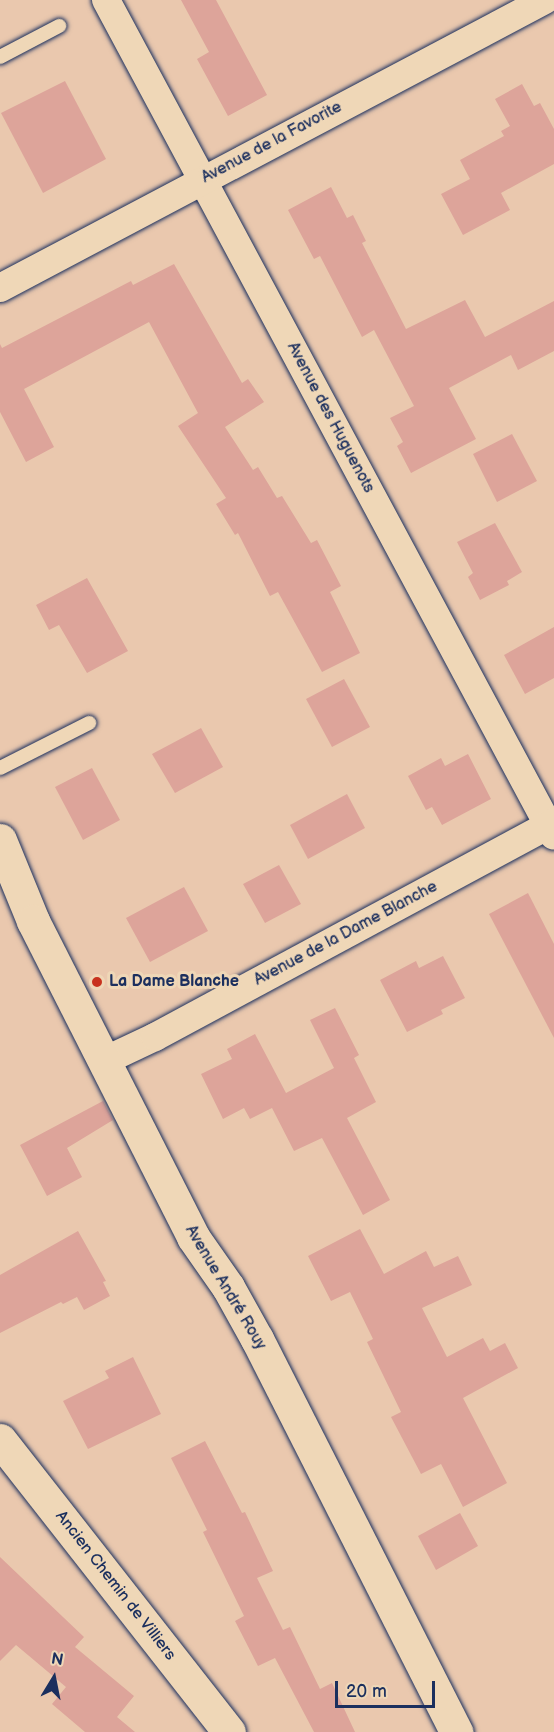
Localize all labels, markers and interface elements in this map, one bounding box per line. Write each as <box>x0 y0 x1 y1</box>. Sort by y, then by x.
street label: Avenue de la Favorite <box>199 98 345 188</box>
street label: Avenue des Huguenots <box>282 339 378 497</box>
street label: Avenue de la Dame Blanche <box>251 877 441 991</box>
place label: La Dame Blanche <box>109 972 239 992</box>
marker: La Dame Blanche <box>90 975 104 989</box>
street label: Avenue André Rouy <box>180 1222 270 1354</box>
street label: Ancien Chemin de Villiers <box>51 1507 179 1665</box>
north arrow <box>24 1648 84 1708</box>
text: N <box>50 1649 65 1670</box>
scale bar <box>338 1669 438 1707</box>
text: 20 m <box>346 1681 387 1702</box>

